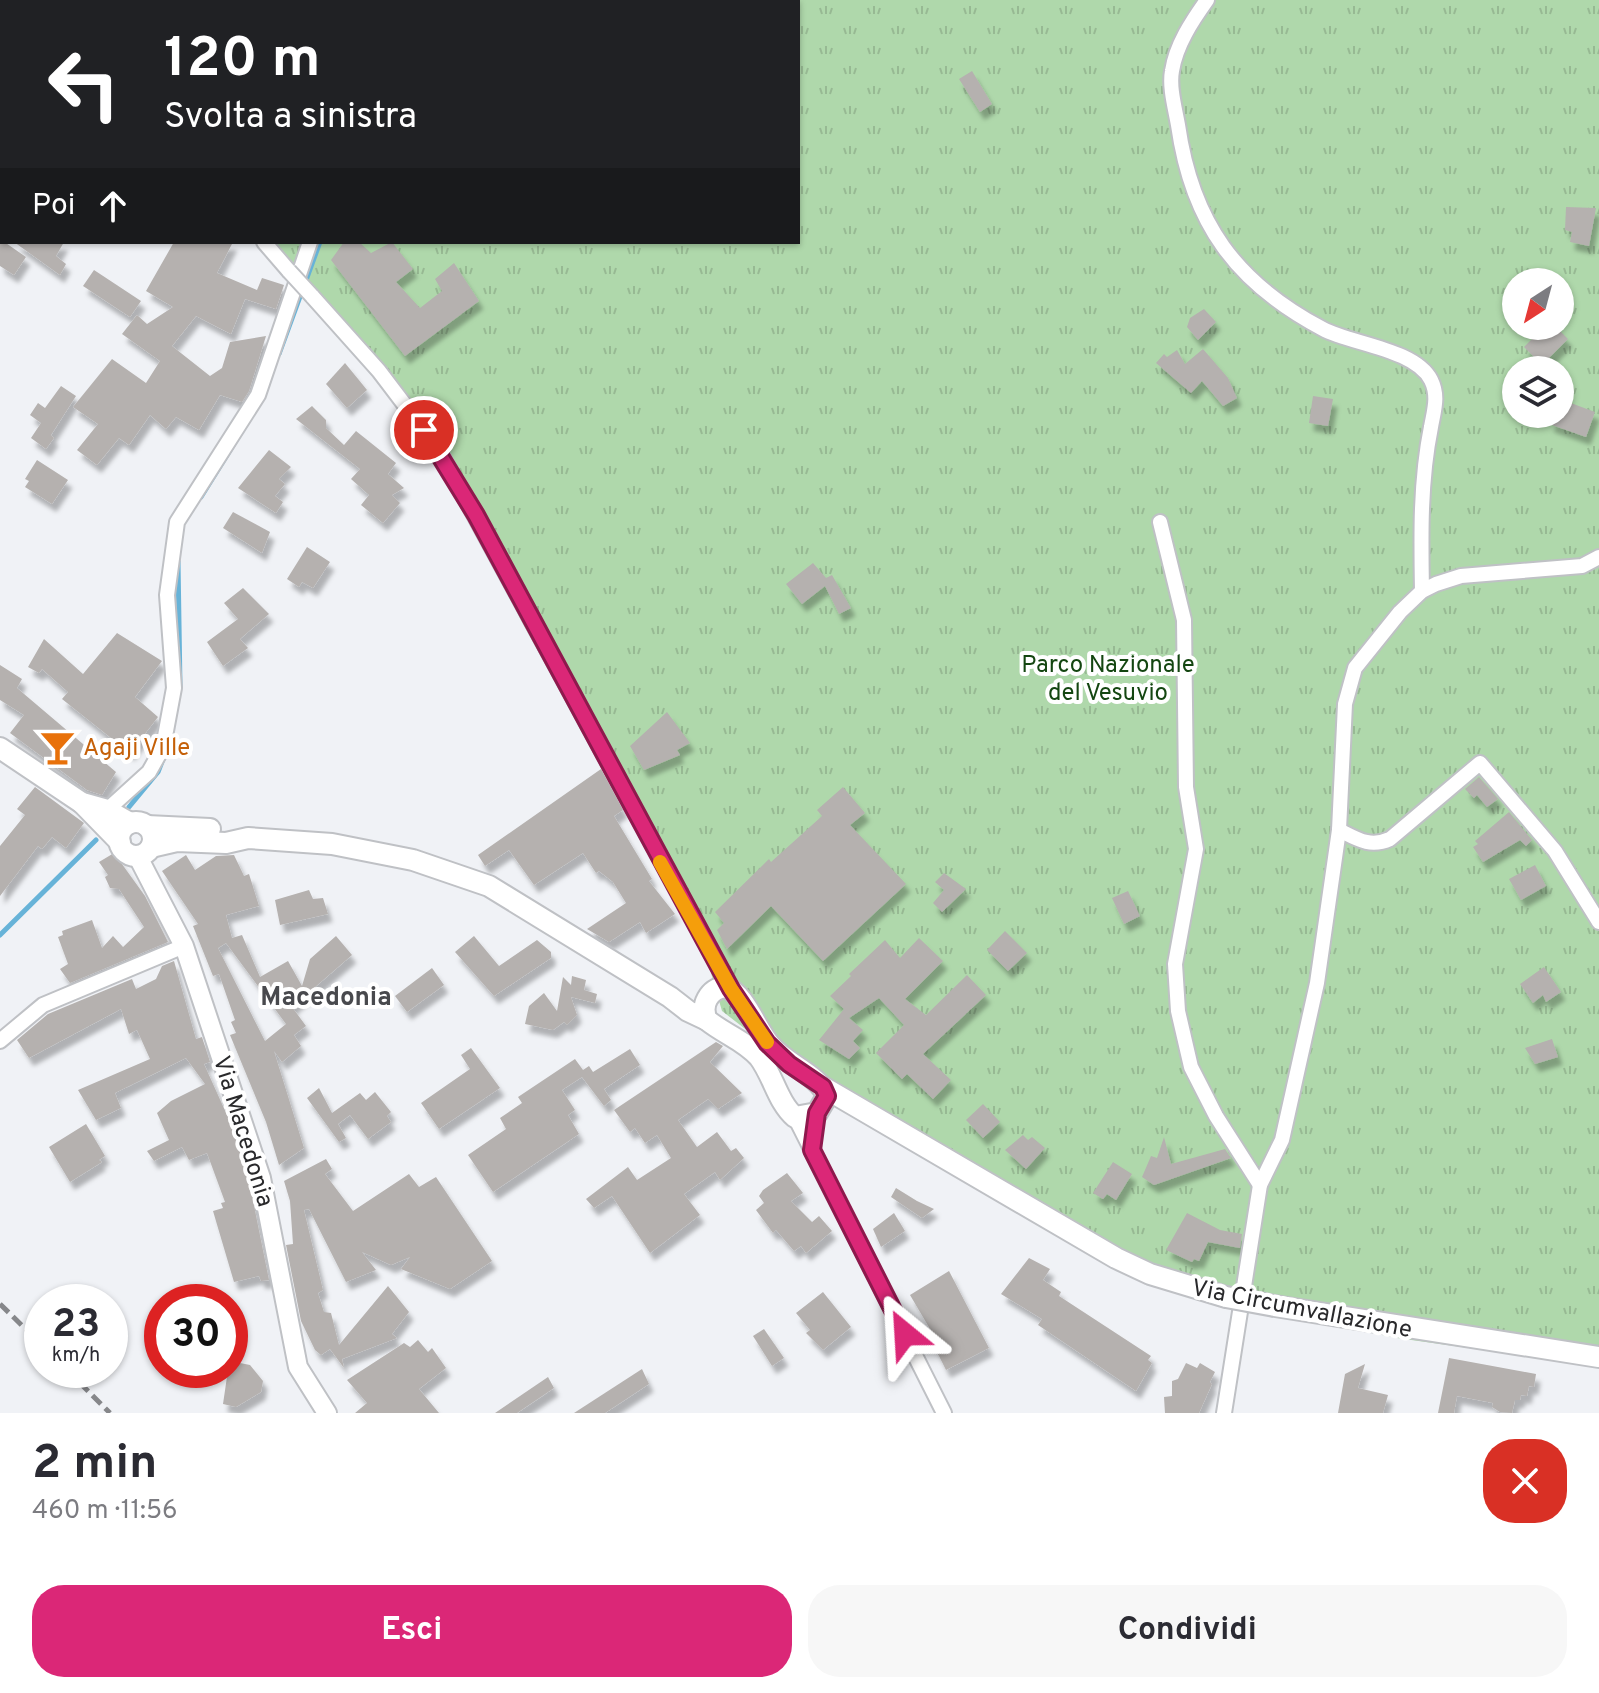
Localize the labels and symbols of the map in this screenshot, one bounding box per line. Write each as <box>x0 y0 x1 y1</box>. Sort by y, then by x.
north arrow <box>1502 268 1574 340</box>
pin <box>390 396 458 464</box>
park label: Parco Nazionale del Vesuvio <box>1021 651 1195 709</box>
bar icon: Agaji Ville <box>38 728 76 766</box>
place label: Agaji Ville <box>83 734 190 764</box>
district label: Macedonia <box>260 982 392 1015</box>
street label: Via Macedonia <box>205 1053 279 1211</box>
street label: Via Circumvallazione <box>1189 1274 1414 1346</box>
speed limit sign: 30 <box>144 1284 248 1388</box>
position arrow <box>863 1292 947 1376</box>

